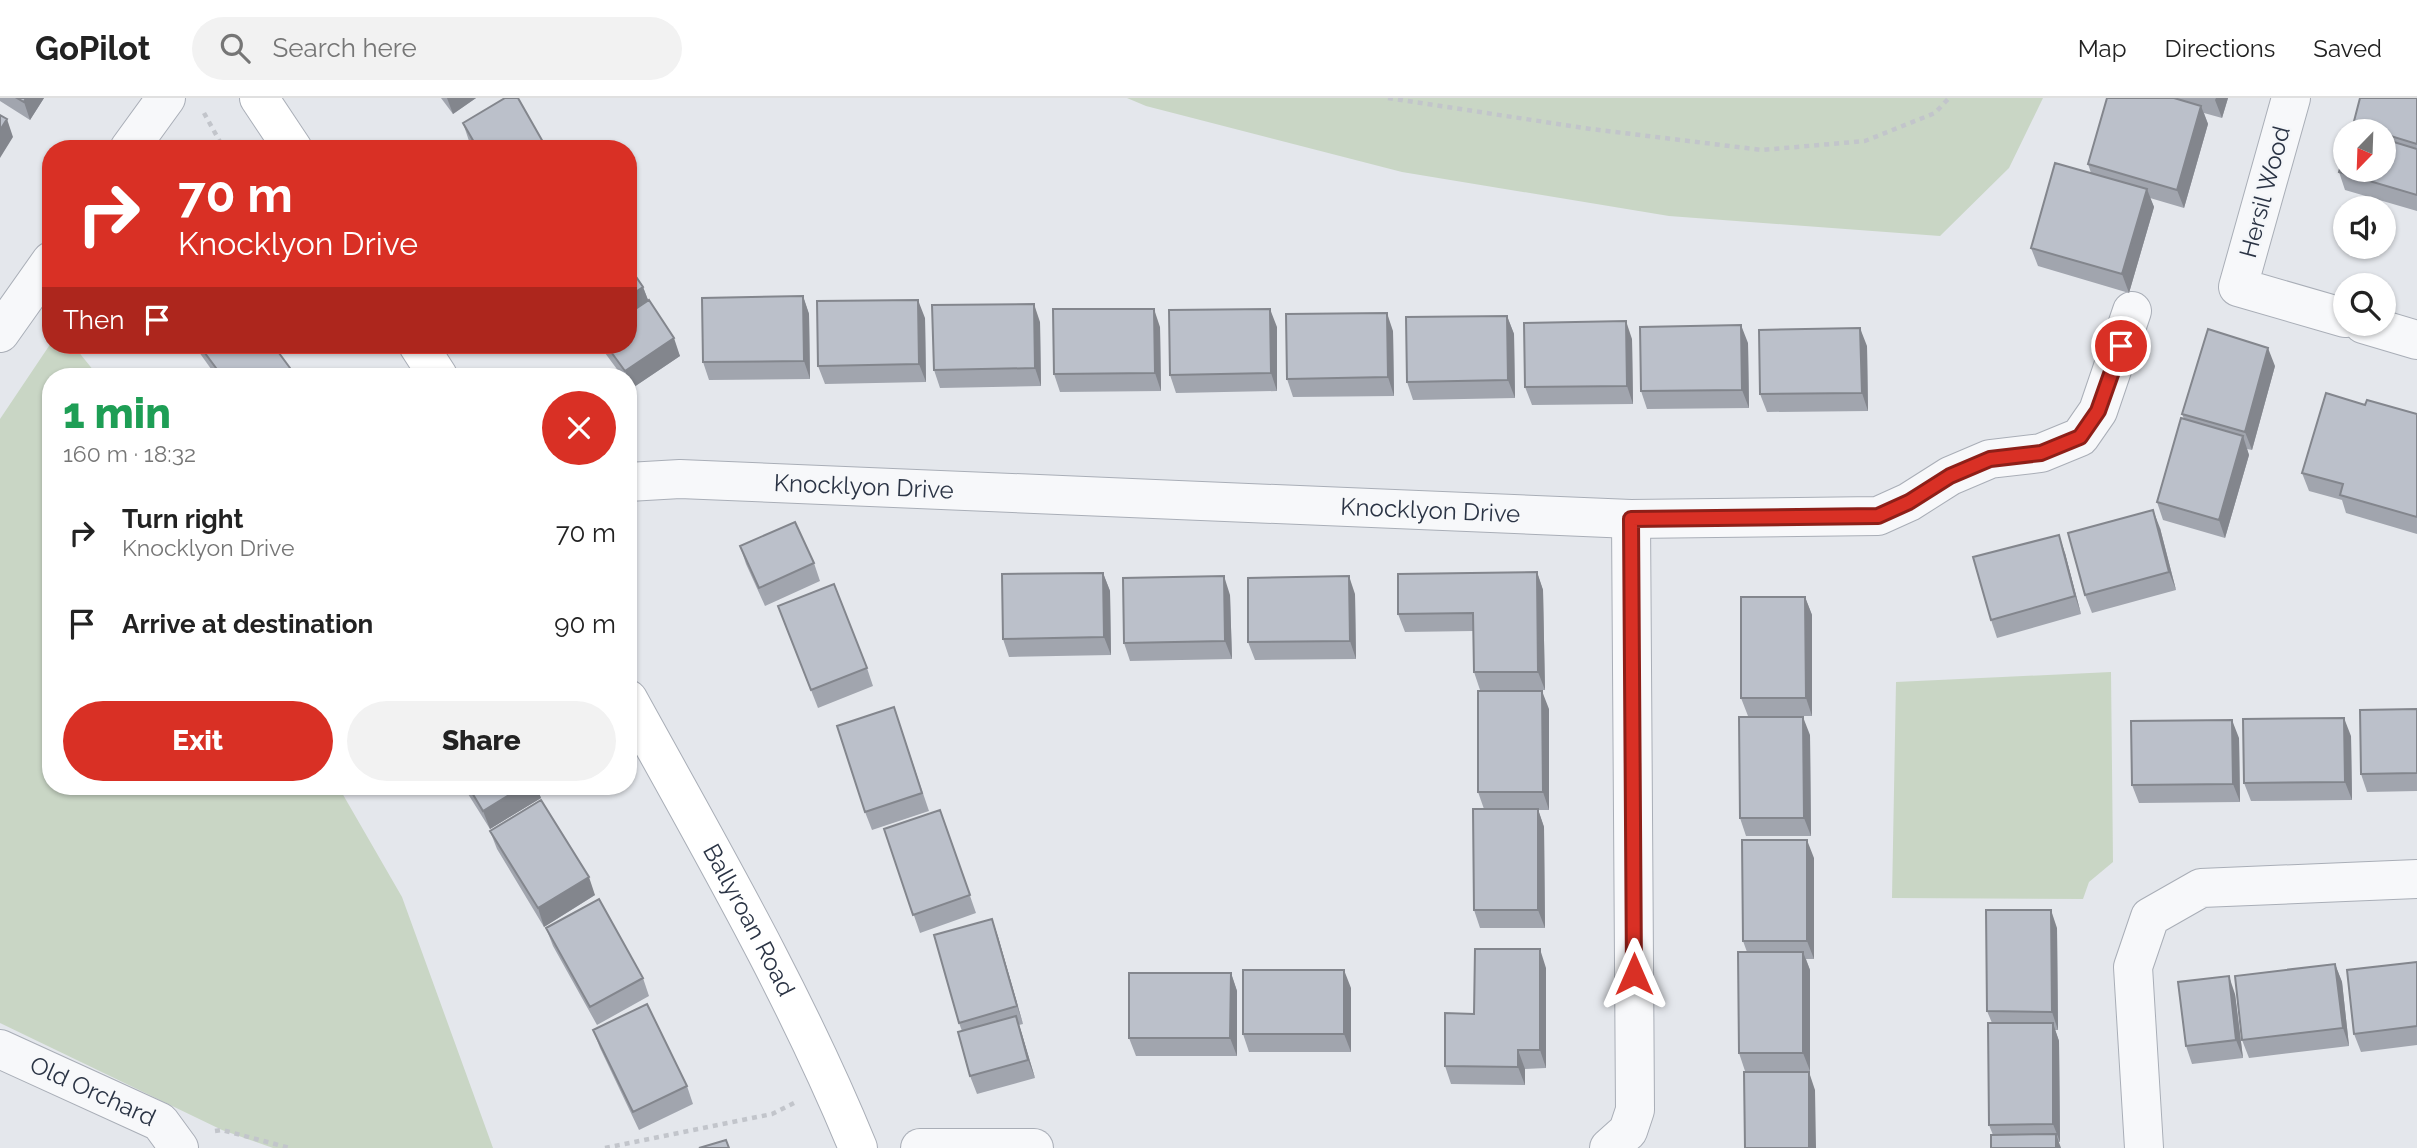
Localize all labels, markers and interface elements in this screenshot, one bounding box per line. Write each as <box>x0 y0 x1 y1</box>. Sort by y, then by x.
search box <box>192 17 682 80</box>
text: GoPilot <box>35 29 150 68</box>
icon: search <box>216 29 254 67</box>
text: Search here <box>272 33 417 63</box>
text: Map <box>2078 34 2127 63</box>
text: Directions <box>2165 34 2275 63</box>
text: Saved <box>2313 34 2382 63</box>
north arrow <box>2333 119 2396 182</box>
map controls <box>2333 119 2396 336</box>
street label: Hersil Wood <box>2233 123 2296 261</box>
text: 70 m <box>178 166 293 223</box>
icon: right <box>63 168 154 259</box>
button: sound <box>2333 196 2396 259</box>
text: Knocklyon Drive <box>178 225 418 262</box>
button: search <box>2333 273 2396 336</box>
icon: arrive <box>138 301 176 339</box>
text: Then <box>63 305 124 335</box>
pin <box>2091 316 2151 376</box>
icon: arrive <box>2102 327 2140 365</box>
text: 1 min <box>63 389 171 438</box>
button: close <box>542 391 616 465</box>
text: 160 m · 18:32 <box>63 440 196 467</box>
street label: Knocklyon Drive <box>773 468 954 504</box>
street label: Knocklyon Drive <box>1340 492 1521 528</box>
text: Turn right <box>122 504 243 534</box>
icon: right <box>63 514 101 552</box>
text: 70 m <box>556 518 616 548</box>
text: Knocklyon Drive <box>122 534 294 561</box>
icon: arrive <box>63 605 101 643</box>
text: Arrive at destination <box>122 609 373 639</box>
text: 90 m <box>554 609 616 639</box>
button: Exit <box>63 701 333 781</box>
button: Share <box>347 701 616 781</box>
street label: Ballyroan Road <box>697 839 801 1001</box>
position arrow <box>1597 937 1671 1011</box>
street label: Old Orchard <box>26 1050 160 1132</box>

